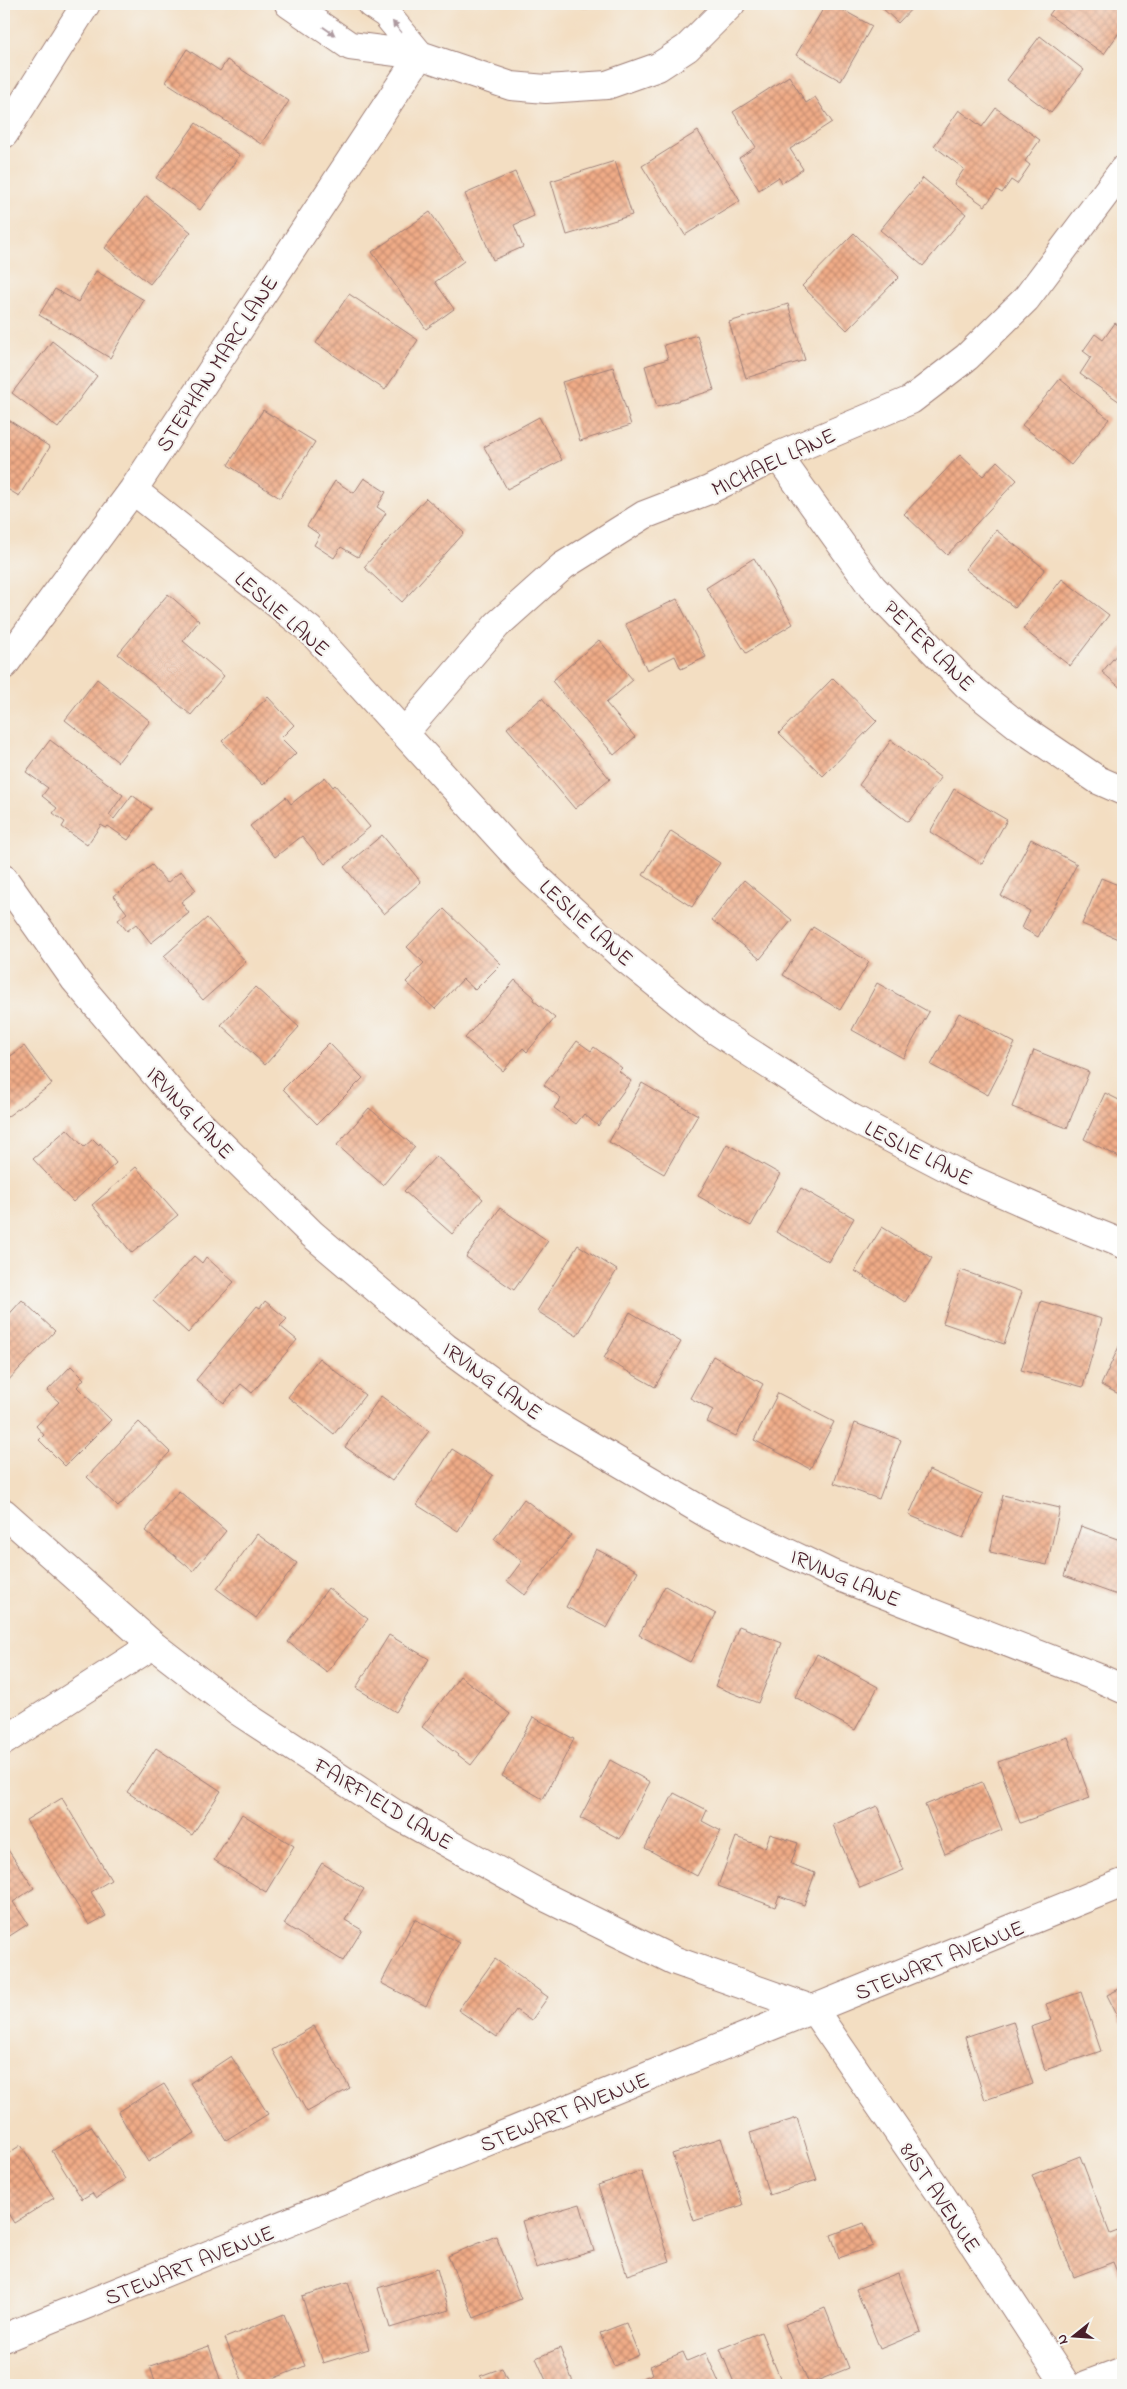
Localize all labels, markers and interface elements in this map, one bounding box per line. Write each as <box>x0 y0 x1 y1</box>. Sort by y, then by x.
one-way arrow <box>392 21 403 34</box>
one-way arrow <box>322 26 336 36</box>
street label: STEPHAN MARC LANE <box>149 270 288 459</box>
street label: MICHAEL LANE <box>707 421 842 506</box>
street label: LESLIE LANE <box>226 565 336 666</box>
street label: PETER LANE <box>875 594 981 700</box>
street label: LESLIE LANE <box>531 873 639 975</box>
street label: IRVING LANE <box>137 1060 240 1168</box>
street label: LESLIE LANE <box>858 1114 977 1196</box>
street label: IRVING LANE <box>435 1335 548 1430</box>
street label: IRVING LANE <box>785 1542 905 1617</box>
street label: FAIRFIELD LANE <box>306 1751 458 1860</box>
street label: STEWART AVENUE <box>851 1913 1030 2010</box>
street label: STEWART AVENUE <box>476 2065 655 2162</box>
street label: 81ST AVENUE <box>890 2137 987 2260</box>
street label: STEWART AVENUE <box>101 2218 280 2315</box>
north arrow <box>1050 2312 1100 2362</box>
text: N <box>1052 2332 1074 2347</box>

